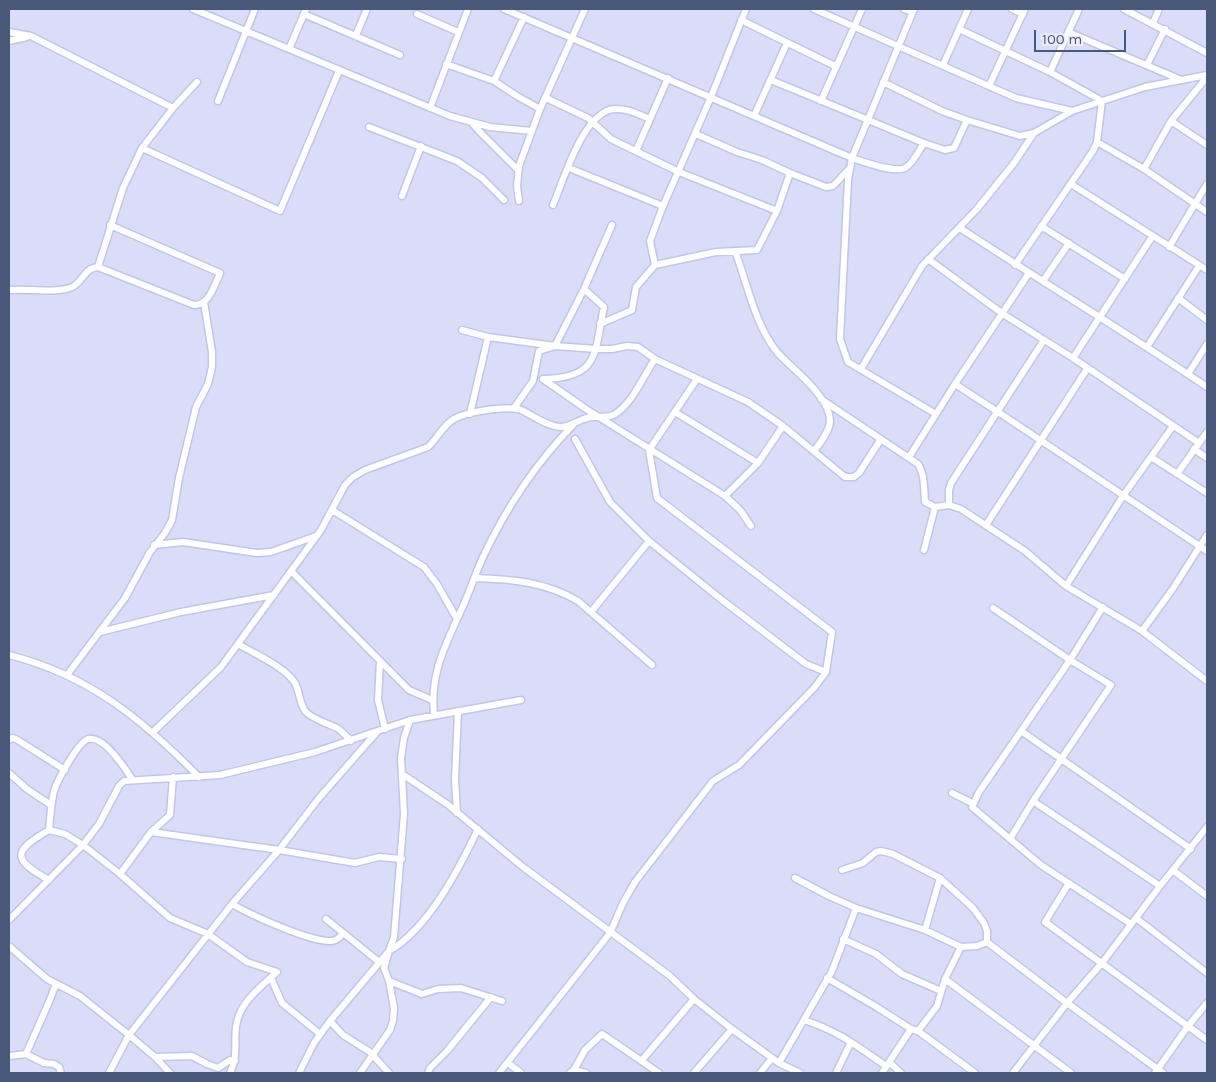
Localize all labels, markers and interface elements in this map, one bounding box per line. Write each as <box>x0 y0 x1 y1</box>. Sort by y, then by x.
scale bar <box>1036 20 1128 52</box>
text: 100 m <box>1042 30 1082 48</box>

